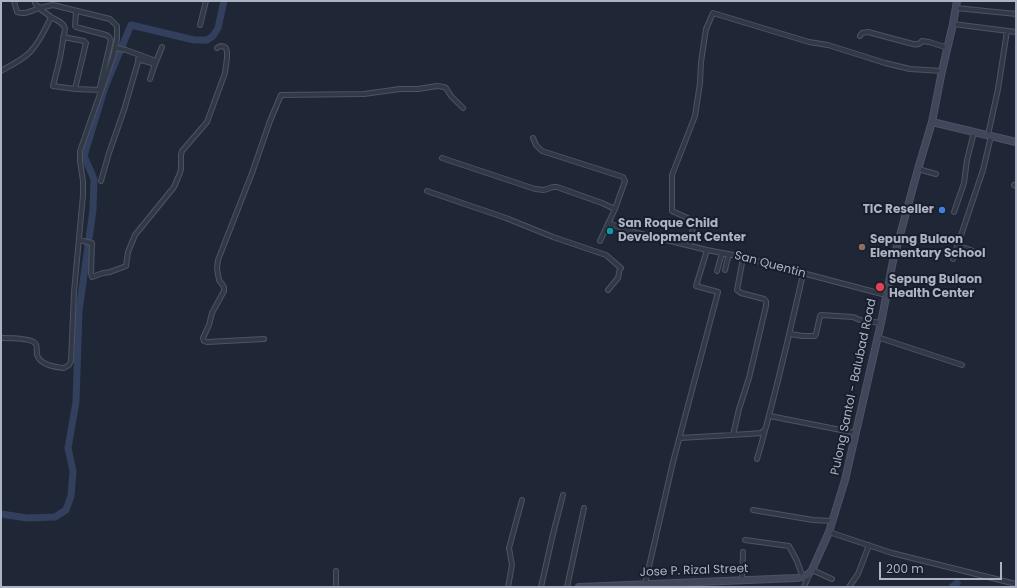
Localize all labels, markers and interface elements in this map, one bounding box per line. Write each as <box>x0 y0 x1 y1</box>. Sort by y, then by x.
place label: TIC Reseller <box>863 203 934 217</box>
marker: TIC Reseller <box>937 205 947 215</box>
place label: San Roque Child Development Center <box>618 217 746 245</box>
marker: San Roque Child Development Center <box>605 226 615 236</box>
place label: Sepung Bulaon Elementary School <box>870 233 985 261</box>
marker: Sepung Bulaon Elementary School <box>857 242 867 252</box>
street label: San Quentin <box>733 249 807 281</box>
place label: Sepung Bulaon Health Center <box>889 273 982 301</box>
marker: Sepung Bulaon Health Center <box>874 281 886 293</box>
street label: Pulong Santol - Balubad Road <box>828 297 880 477</box>
scale bar <box>881 554 1004 580</box>
text: 200 m <box>886 560 924 577</box>
street label: Jose P. Rizal Street <box>639 562 749 580</box>

